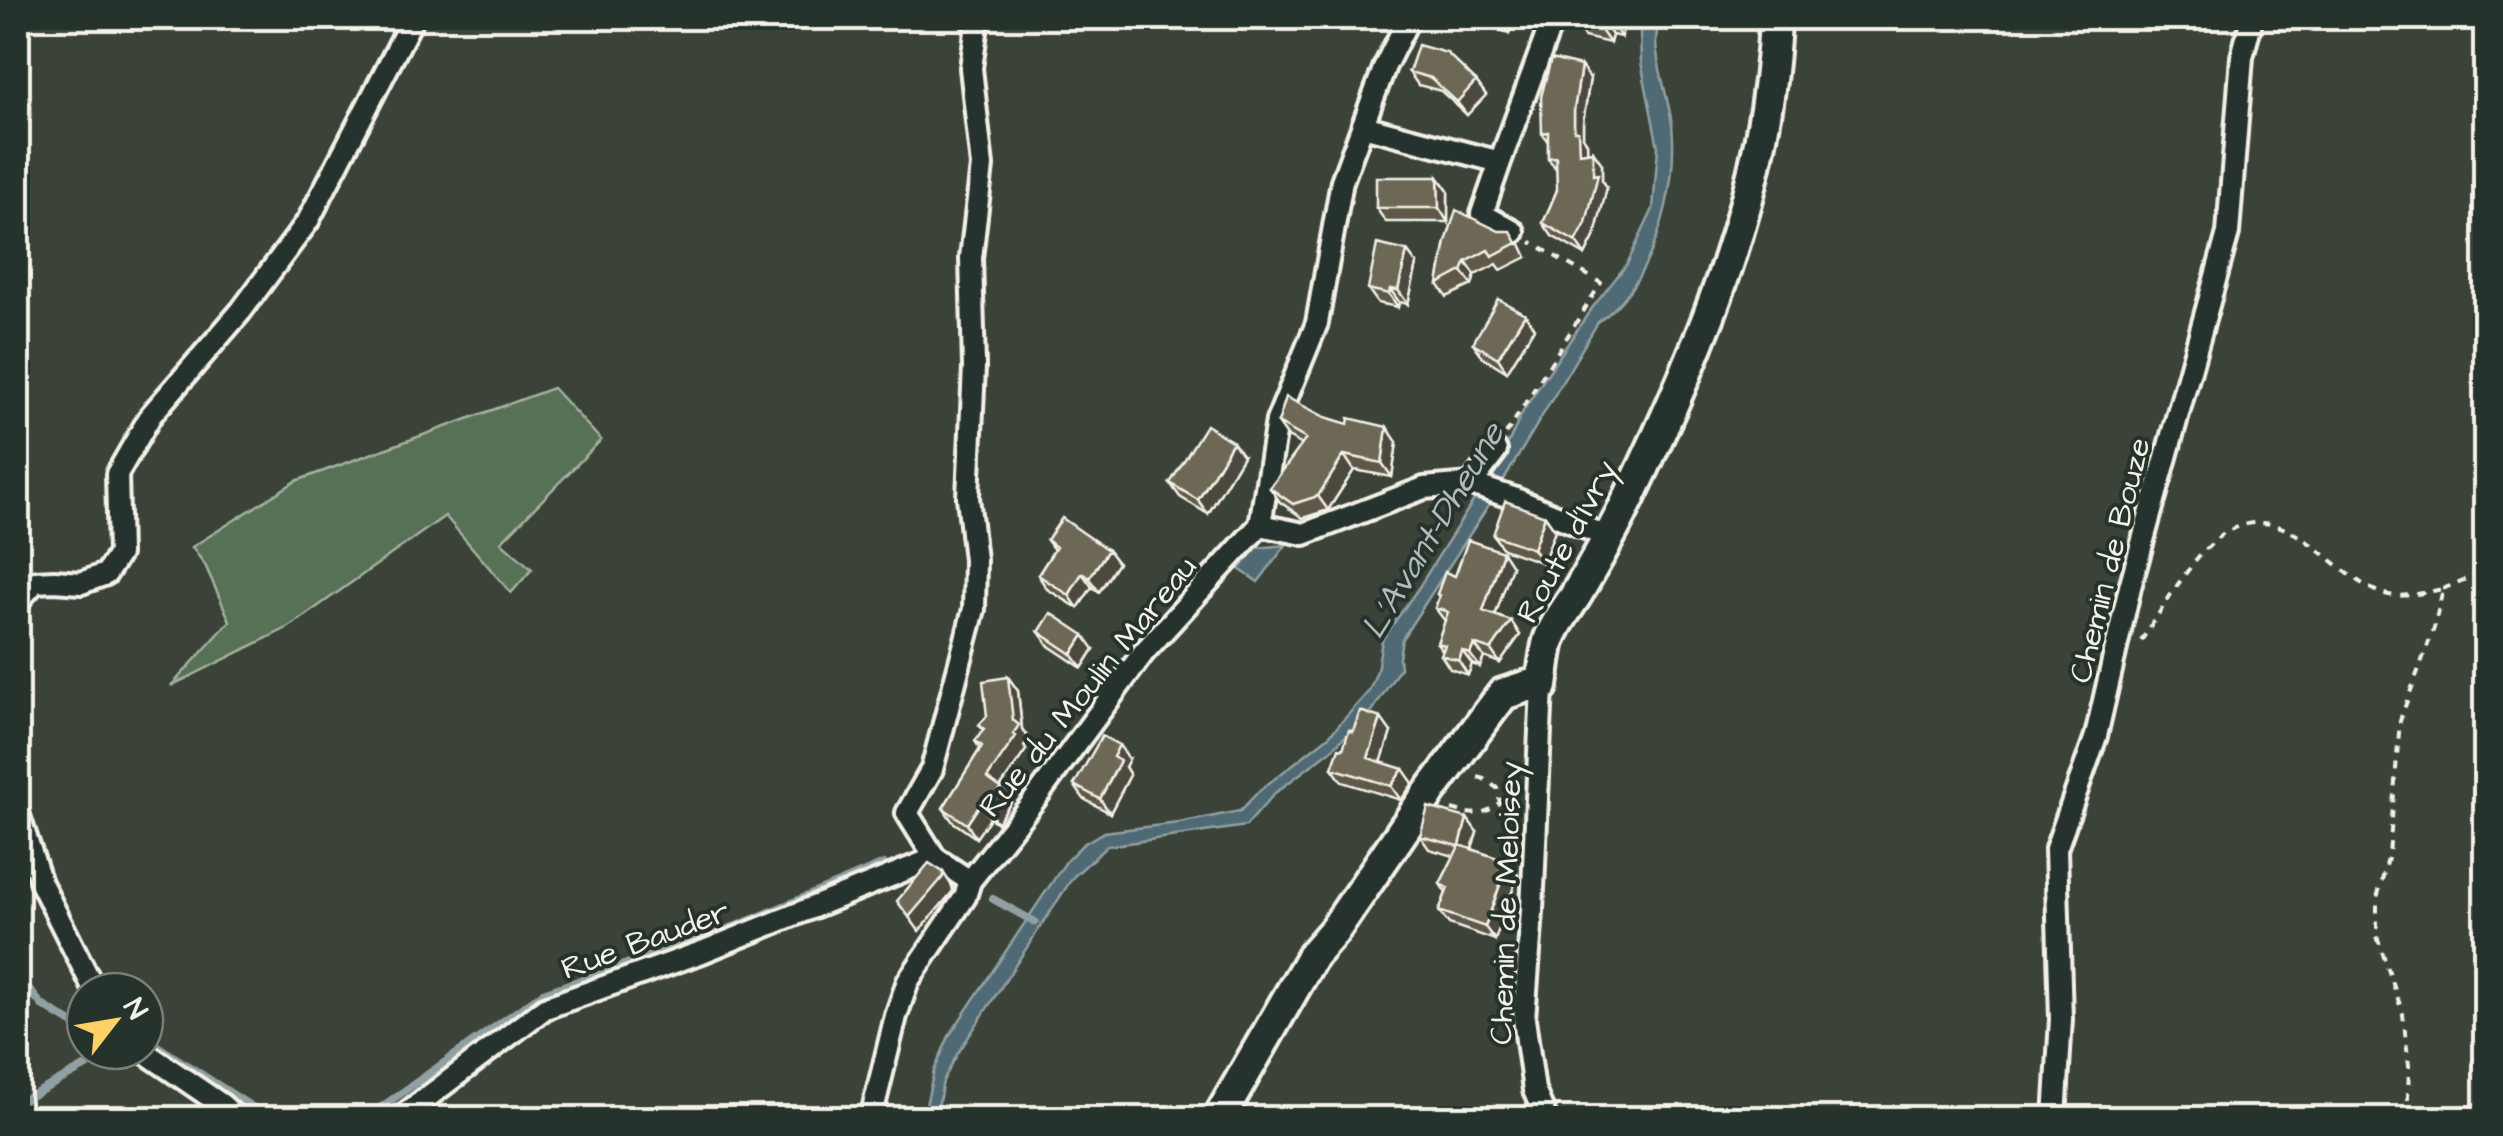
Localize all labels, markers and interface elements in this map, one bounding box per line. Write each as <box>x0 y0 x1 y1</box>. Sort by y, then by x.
water label: L'Avant-Dheune <box>1349 412 1518 648</box>
street label: Chemin de Bouze <box>2058 433 2163 688</box>
street label: Route d'Ivry <box>1506 452 1629 631</box>
street label: Rue du Moulin Mareau <box>969 547 1208 827</box>
street label: Chemin de Meloisey <box>1479 761 1534 1046</box>
street label: Rue Bauder <box>555 889 736 992</box>
north arrow <box>65 971 165 1071</box>
text: N <box>114 991 157 1027</box>

